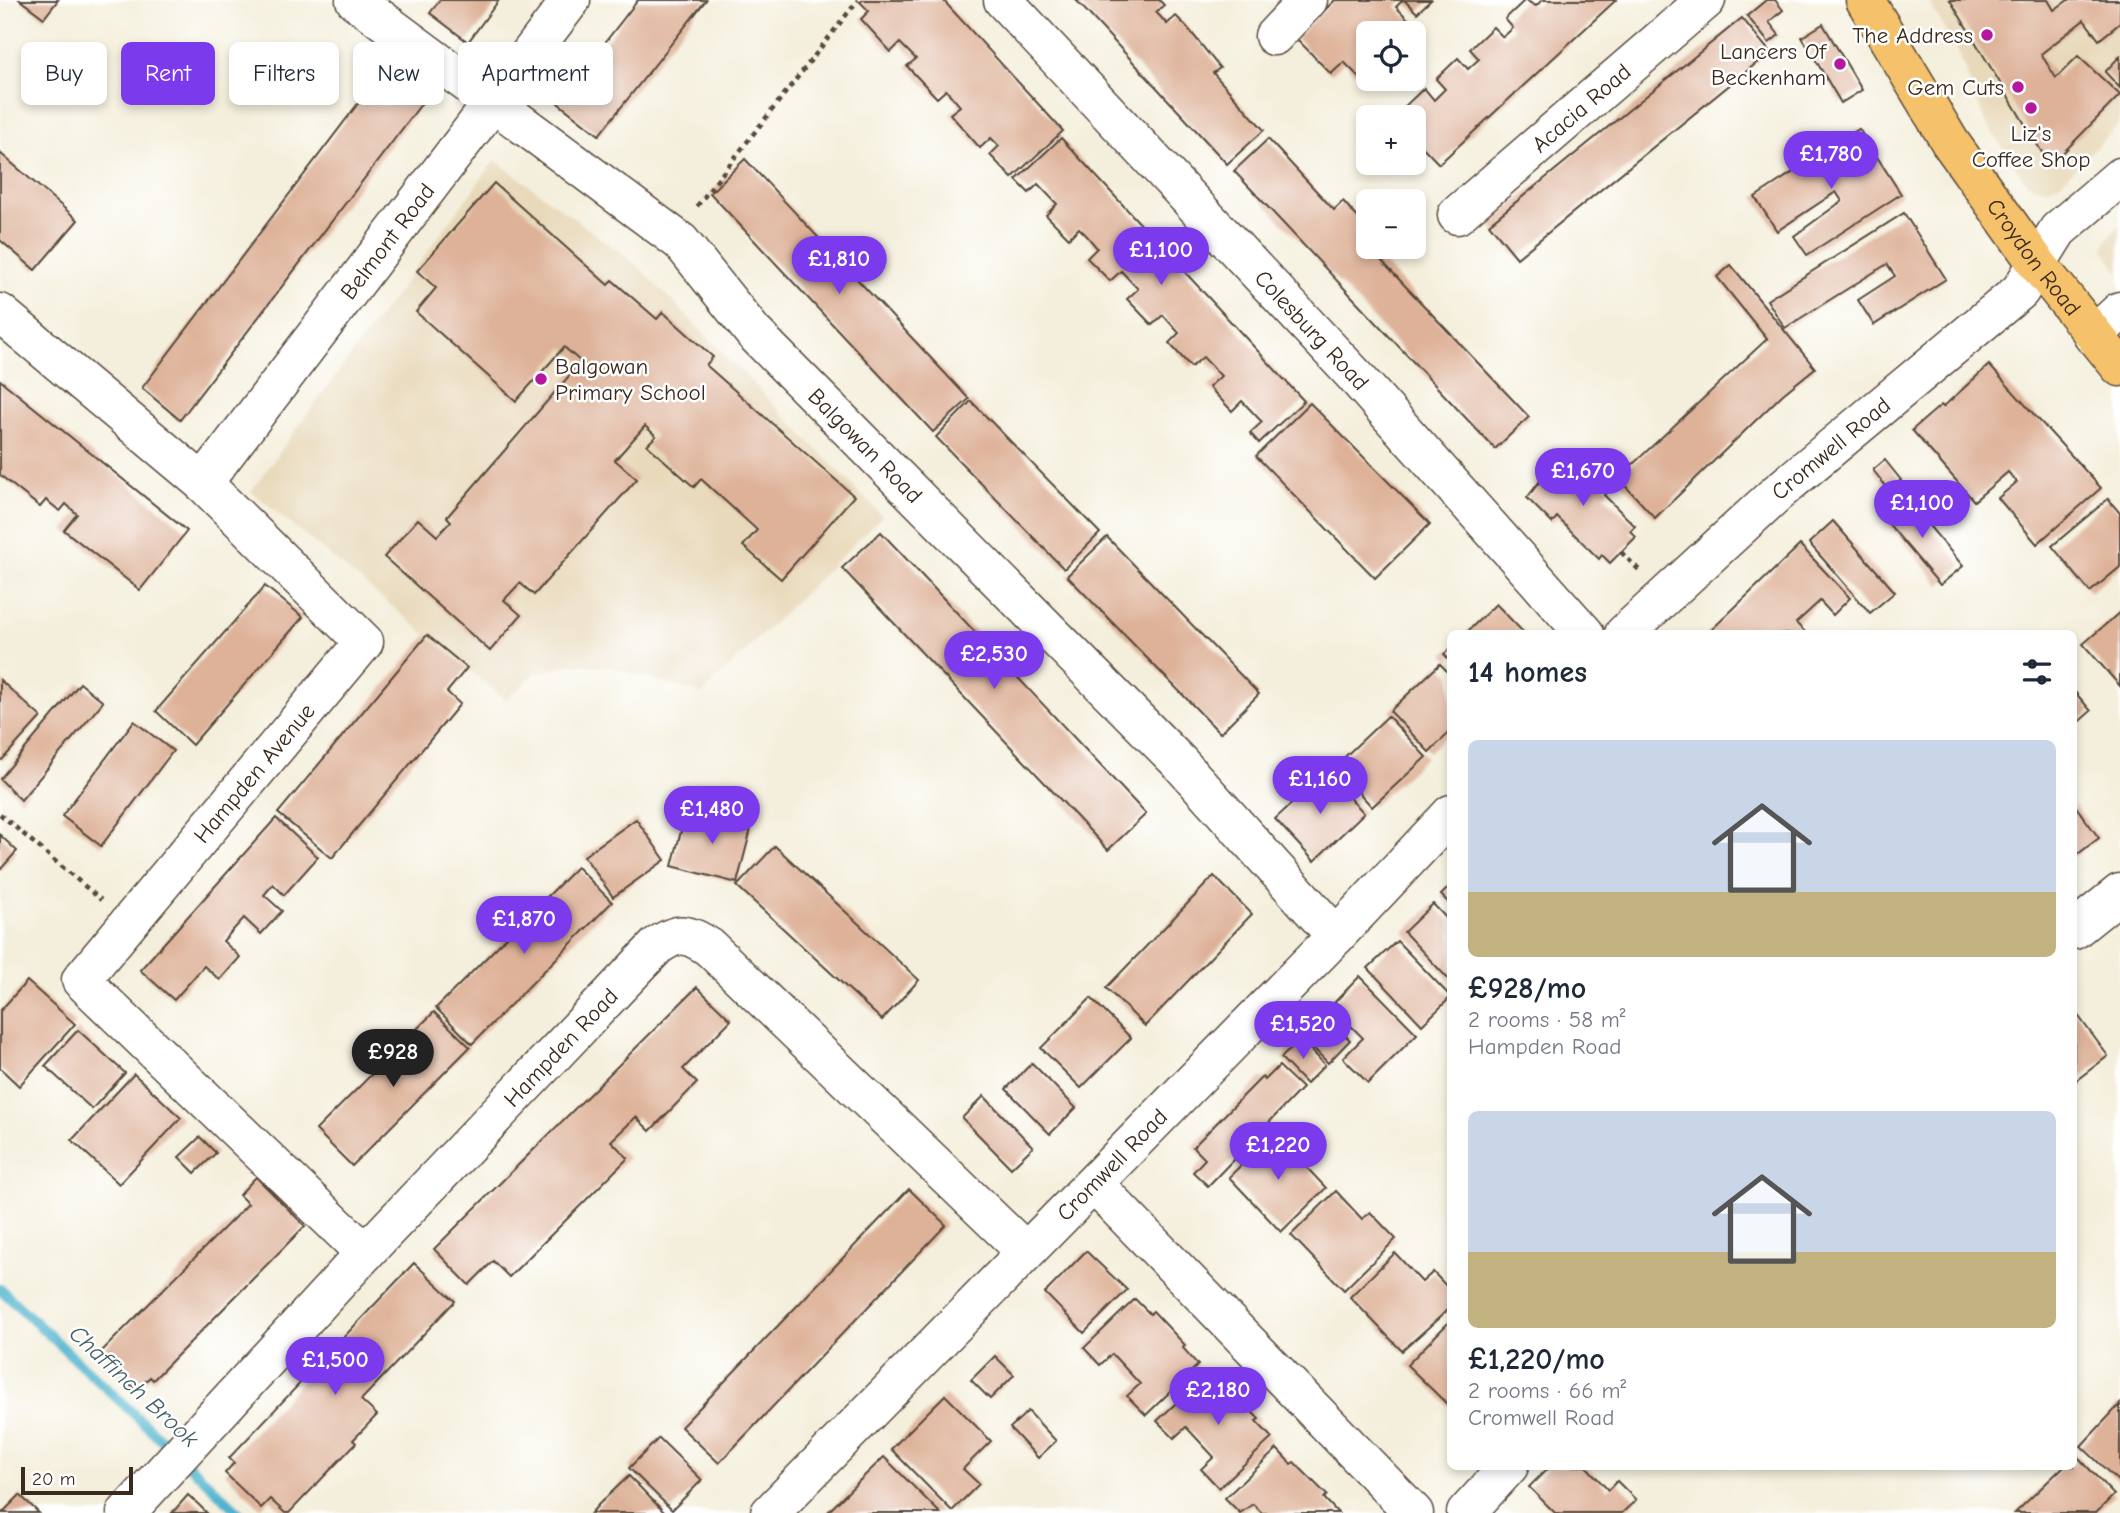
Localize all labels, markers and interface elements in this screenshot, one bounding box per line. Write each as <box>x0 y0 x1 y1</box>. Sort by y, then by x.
map controls <box>1356 21 1426 259</box>
button: locate <box>1356 21 1426 91</box>
place label: The Address <box>1852 22 1973 49</box>
marker: The Address <box>1979 27 1995 43</box>
place label: Lancers Of Beckenham <box>1711 38 1828 91</box>
chip: Buy <box>21 42 107 105</box>
chip: Rent <box>121 42 215 105</box>
chip: Filters <box>229 42 339 105</box>
chip: New <box>353 42 444 105</box>
chip: Apartment <box>458 42 613 105</box>
marker: Lancers Of Beckenham <box>1832 56 1848 72</box>
street label: Acacia Road <box>1526 58 1636 158</box>
place label: Gem Cuts <box>1907 74 2004 101</box>
marker: Gem Cuts <box>2010 79 2026 95</box>
marker: Liz's Coffee Shop <box>2023 100 2039 116</box>
button: + <box>1356 105 1426 175</box>
place label: Liz's Coffee Shop <box>1972 120 2090 173</box>
pin: £1,780 <box>1774 132 1888 191</box>
text: £1,780 <box>1799 140 1863 167</box>
street label: Belmont Road <box>335 178 440 305</box>
button: − <box>1356 189 1426 259</box>
street label: Croydon Road <box>1981 194 2086 321</box>
pin: £1,100 <box>1104 228 1218 287</box>
pin: £1,810 <box>782 236 896 296</box>
text: £1,100 <box>1129 236 1193 263</box>
text: £1,810 <box>808 245 870 272</box>
street label: Colesburg Road <box>1249 265 1374 396</box>
place label: Balgowan Primary School <box>555 353 706 406</box>
marker: Balgowan Primary School <box>533 371 549 387</box>
street label: Balgowan Road <box>802 383 928 509</box>
street label: Cromwell Road <box>1766 391 1896 506</box>
pin: £1,670 <box>1526 448 1640 508</box>
text: £1,670 <box>1551 457 1615 484</box>
pin: £1,100 <box>1865 480 1979 540</box>
text: £1,100 <box>1890 489 1954 516</box>
pin: £2,530 <box>937 632 1051 691</box>
text: £2,530 <box>960 640 1028 667</box>
icon: filters <box>2018 653 2056 691</box>
text: 14 homes <box>1468 655 1587 690</box>
street label: Hampden Avenue <box>188 698 321 849</box>
pin: £1,160 <box>1263 756 1377 816</box>
text: £1,160 <box>1289 765 1351 792</box>
icon: home <box>1699 785 1825 911</box>
pin: £1,480 <box>655 786 769 846</box>
text: £1,480 <box>680 795 744 822</box>
pin: £1,870 <box>467 897 581 956</box>
text: £1,870 <box>492 905 556 932</box>
text: £928/mo <box>1468 971 1586 1006</box>
street label: Hampden Road <box>498 983 624 1113</box>
pin: £1,520 <box>1246 1002 1360 1061</box>
text: 2 rooms · 58 m² <box>1468 1006 1626 1033</box>
text: £1,520 <box>1270 1010 1336 1037</box>
pin: £928 <box>352 1030 434 1089</box>
text: Hampden Road <box>1468 1033 1622 1060</box>
text: £928 <box>368 1038 418 1065</box>
street label: Cromwell Road <box>1051 1103 1173 1227</box>
pin: £1,220 <box>1221 1122 1335 1182</box>
text: £1,220 <box>1246 1131 1310 1158</box>
icon: home <box>1699 1156 1825 1282</box>
water label: Chaffinch Brook <box>64 1319 205 1453</box>
pin: £1,500 <box>278 1338 392 1397</box>
text: £1,220/mo <box>1468 1342 1605 1377</box>
text: £1,500 <box>301 1346 369 1373</box>
pin: £2,180 <box>1161 1368 1275 1427</box>
text: £2,180 <box>1186 1376 1250 1403</box>
text: 2 rooms · 66 m² <box>1468 1377 1626 1404</box>
text: Cromwell Road <box>1468 1404 1614 1431</box>
scale bar <box>21 1464 133 1496</box>
text: 20 m <box>32 1468 76 1490</box>

